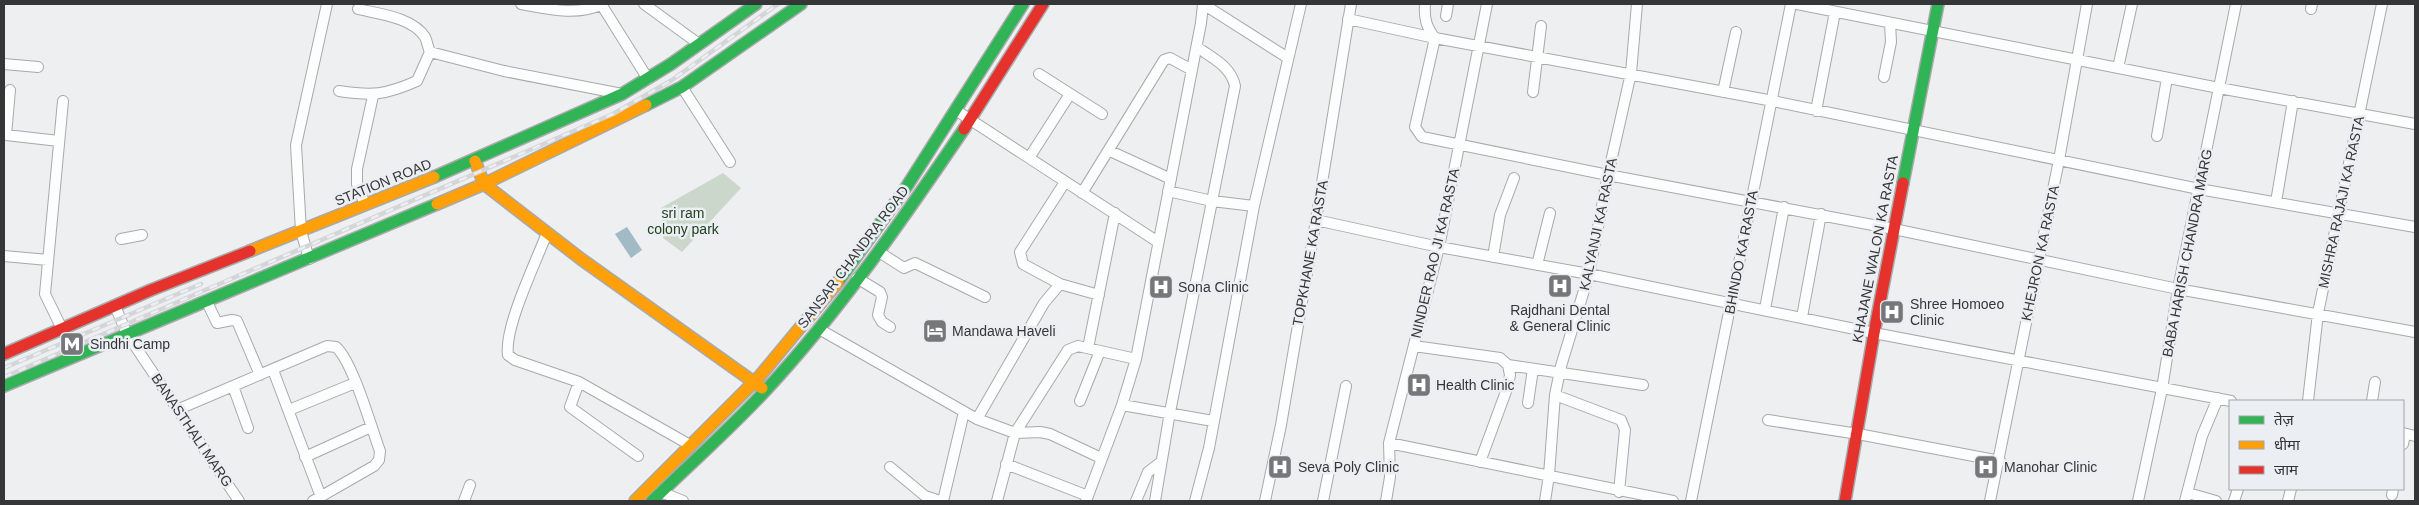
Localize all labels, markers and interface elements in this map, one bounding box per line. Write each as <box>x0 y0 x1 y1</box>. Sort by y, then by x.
street label: MISHRA RAJAJI KA RASTA <box>2315 114 2367 290</box>
street label: BABA HARISH CHANDRA MARG <box>2159 148 2215 358</box>
street label: KHAJANE WALON KA RASTA <box>1849 153 1901 344</box>
street label: STATION ROAD <box>332 155 434 209</box>
street label: KALYANJI KA RASTA <box>1576 155 1620 292</box>
street label: NINDER RAO JI KA RASTA <box>1408 166 1463 340</box>
street label: TOPKHANE KA RASTA <box>1289 178 1331 327</box>
street label: SANSAR CHANDRA ROAD <box>794 183 912 331</box>
street label: KHEJRON KA RASTA <box>2018 183 2062 322</box>
street label: BHINDO KA RASTA <box>1721 188 1761 315</box>
park label: sri ram colony park <box>647 205 720 237</box>
hospital icon: Rajdhani Dental & General Clinic <box>1547 273 1573 299</box>
hospital icon: Sona Clinic <box>1148 274 1174 300</box>
place label: Sona Clinic <box>1178 279 1249 295</box>
place label: Shree Homoeo Clinic <box>1910 296 2004 328</box>
hospital icon: Shree Homoeo Clinic <box>1879 299 1905 325</box>
place label: Rajdhani Dental & General Clinic <box>1509 302 1611 334</box>
hotel icon: Mandawa Haveli <box>922 318 948 344</box>
place label: Mandawa Haveli <box>952 323 1056 339</box>
metro station icon: Sindhi Camp <box>59 331 85 357</box>
place label: Sindhi Camp <box>90 336 170 352</box>
street label: BANASTHALI MARG <box>148 370 236 490</box>
hospital icon: Health Clinic <box>1406 372 1432 398</box>
place label: Health Clinic <box>1436 377 1515 393</box>
legend <box>2229 400 2404 490</box>
text: तेज़ <box>2274 411 2295 428</box>
text: धीमा <box>2274 436 2301 453</box>
hospital icon: Seva Poly Clinic <box>1267 454 1293 480</box>
hospital icon: Manohar Clinic <box>1973 454 1999 480</box>
place label: Seva Poly Clinic <box>1298 459 1399 475</box>
place label: Manohar Clinic <box>2004 459 2097 475</box>
text: जाम <box>2274 461 2299 478</box>

